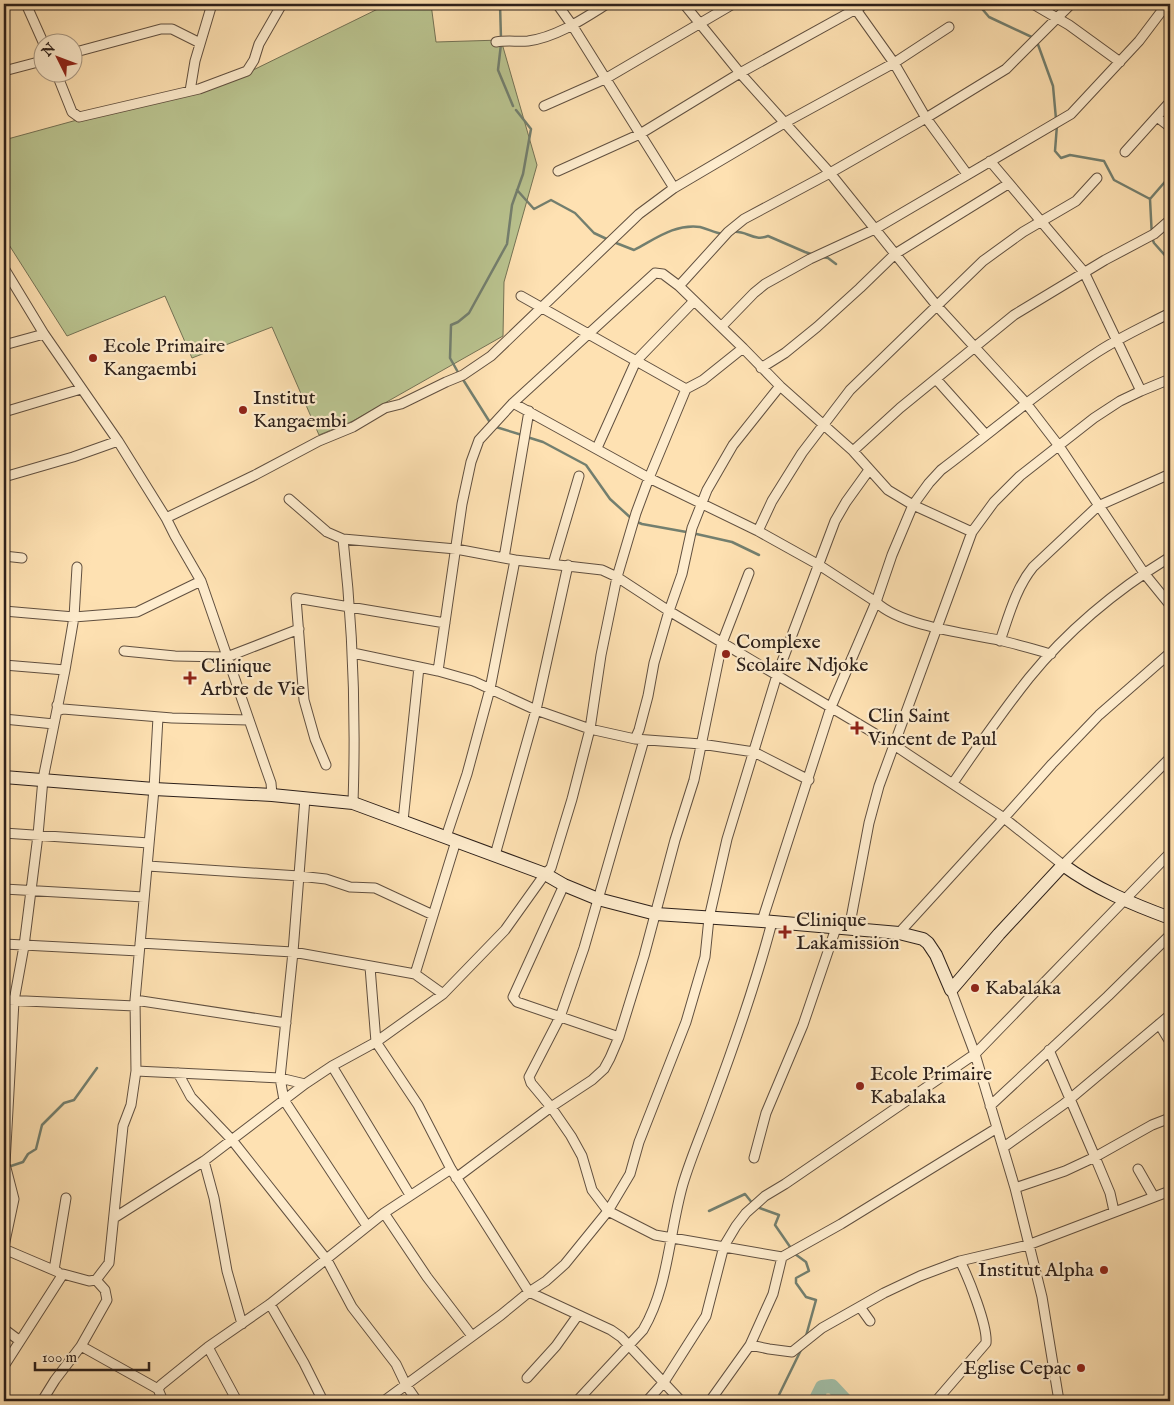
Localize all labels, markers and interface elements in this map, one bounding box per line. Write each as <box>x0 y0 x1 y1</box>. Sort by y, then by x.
north arrow <box>32 32 82 82</box>
text: N <box>38 39 60 61</box>
place label: Ecole Primaire Kangaembi <box>103 334 225 382</box>
marker: Ecole Primaire Kangaembi <box>87 352 99 364</box>
place label: Institut Kangaembi <box>253 386 347 434</box>
marker: Institut Kangaembi <box>237 404 249 416</box>
place label: Complexe Scolaire Ndjoke <box>736 630 869 678</box>
marker: Complexe Scolaire Ndjoke <box>720 648 732 660</box>
place label: Clinique Arbre de Vie <box>200 654 305 702</box>
marker: Clinique Arbre de Vie <box>183 671 197 685</box>
place label: Clin Saint Vincent de Paul <box>867 704 997 752</box>
marker: Clin Saint Vincent de Paul <box>850 721 864 735</box>
place label: Clinique Lakamission <box>796 908 900 956</box>
marker: Clinique Lakamission <box>778 925 792 939</box>
place label: Kabalaka <box>985 976 1061 1001</box>
marker: Kabalaka <box>969 982 981 994</box>
place label: Ecole Primaire Kabalaka <box>870 1062 992 1110</box>
marker: Ecole Primaire Kabalaka <box>854 1080 866 1092</box>
place label: Institut Alpha <box>978 1258 1094 1283</box>
marker: Institut Alpha <box>1098 1264 1110 1276</box>
scale bar <box>35 1340 149 1372</box>
text: 100 m <box>42 1348 78 1367</box>
place label: Eglise Cepac <box>963 1356 1071 1381</box>
marker: Eglise Cepac <box>1075 1362 1087 1374</box>

